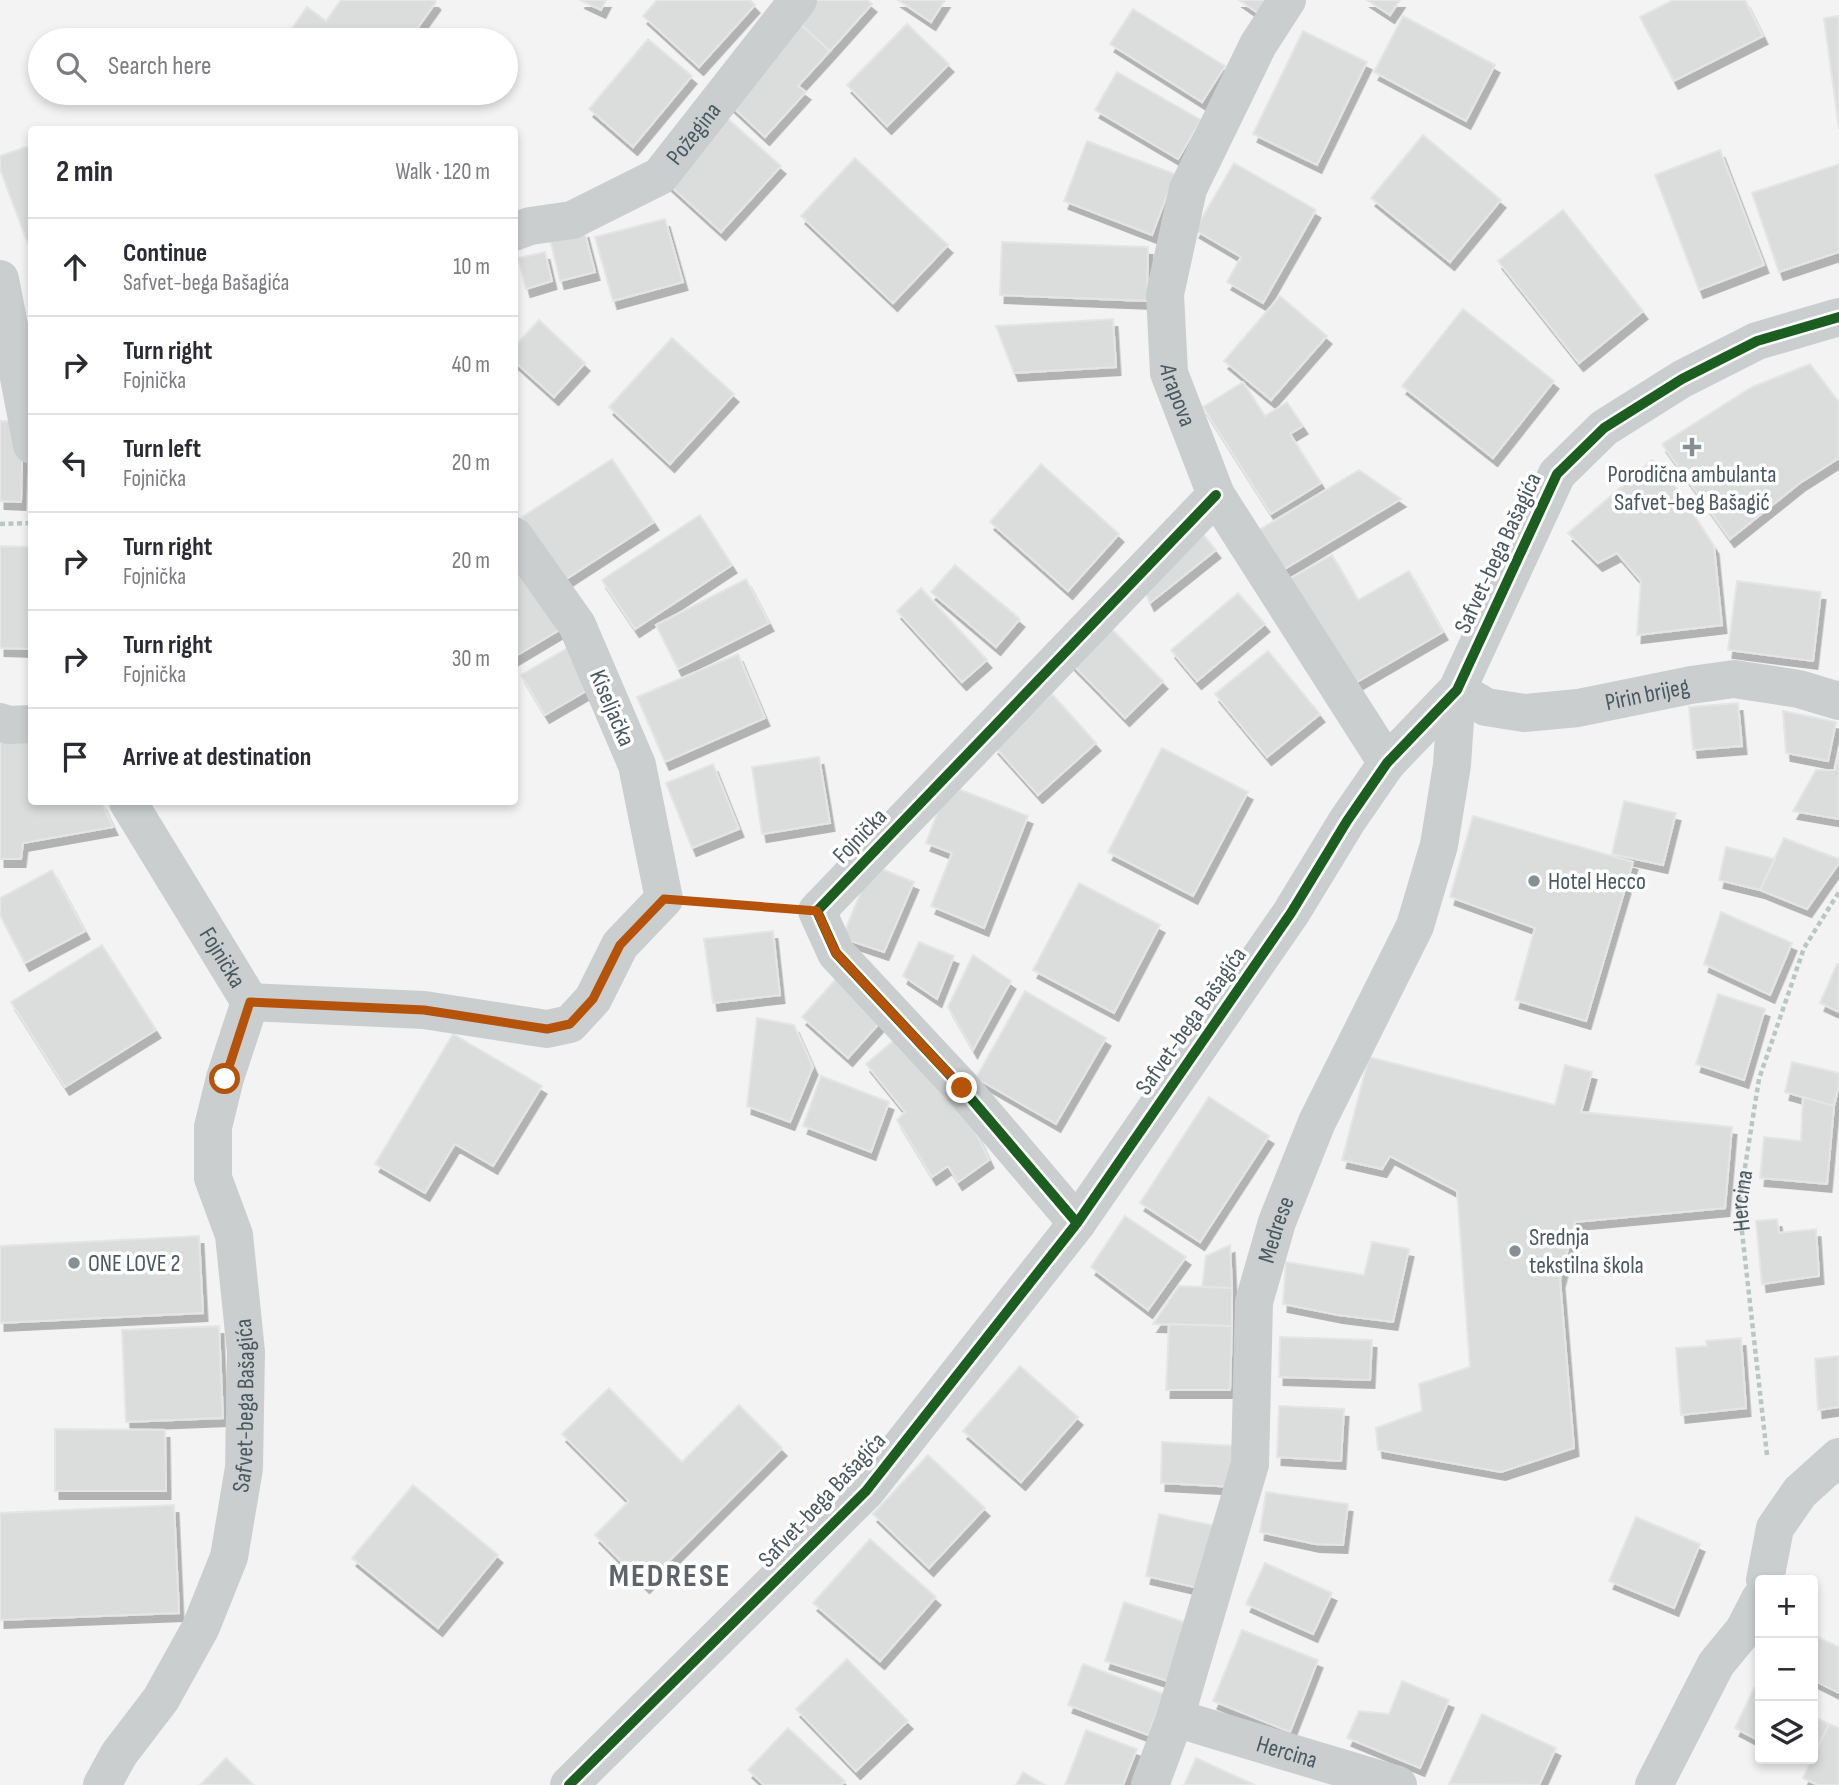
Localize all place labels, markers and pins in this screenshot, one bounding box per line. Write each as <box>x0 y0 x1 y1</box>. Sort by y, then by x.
marker: Porodična ambulanta Safvet-beg Bašagić <box>1682 437 1702 457</box>
place label: Porodična ambulanta Safvet-beg Bašagić <box>1607 460 1777 517</box>
place label: Hotel Hecco <box>1548 867 1646 896</box>
marker: Hotel Hecco <box>1526 873 1542 889</box>
place label: Srednja tekstilna škola <box>1529 1223 1644 1280</box>
marker: Srednja tekstilna škola <box>1507 1243 1523 1259</box>
place label: ONE LOVE 2 <box>88 1249 180 1278</box>
marker: ONE LOVE 2 <box>66 1255 82 1271</box>

